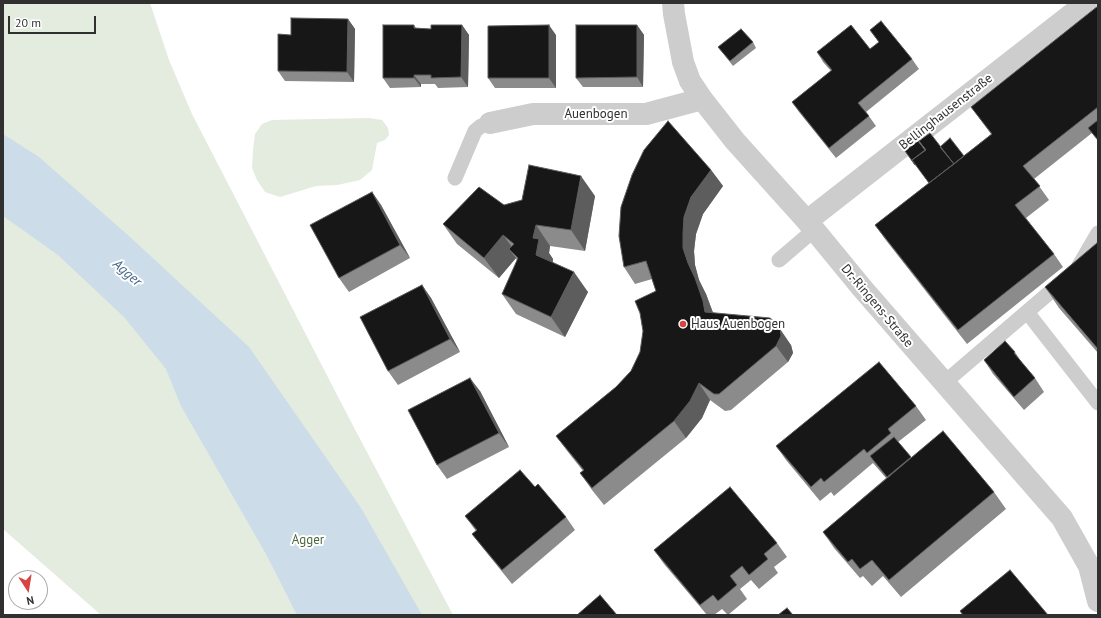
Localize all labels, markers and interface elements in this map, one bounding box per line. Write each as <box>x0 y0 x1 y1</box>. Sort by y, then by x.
scale bar <box>10 8 98 34</box>
text: 20 m <box>15 15 41 30</box>
street label: Bellinghausenstraße <box>896 71 996 153</box>
street label: Auenbogen <box>564 106 628 122</box>
water label: Agger <box>109 256 145 290</box>
street label: Dr.-Ringens-Straße <box>838 261 916 351</box>
place label: Haus Auenbogen <box>691 316 785 332</box>
marker: Haus Auenbogen <box>678 319 688 329</box>
park label: Agger <box>292 532 324 548</box>
north arrow <box>8 570 48 610</box>
text: N <box>25 593 35 608</box>

